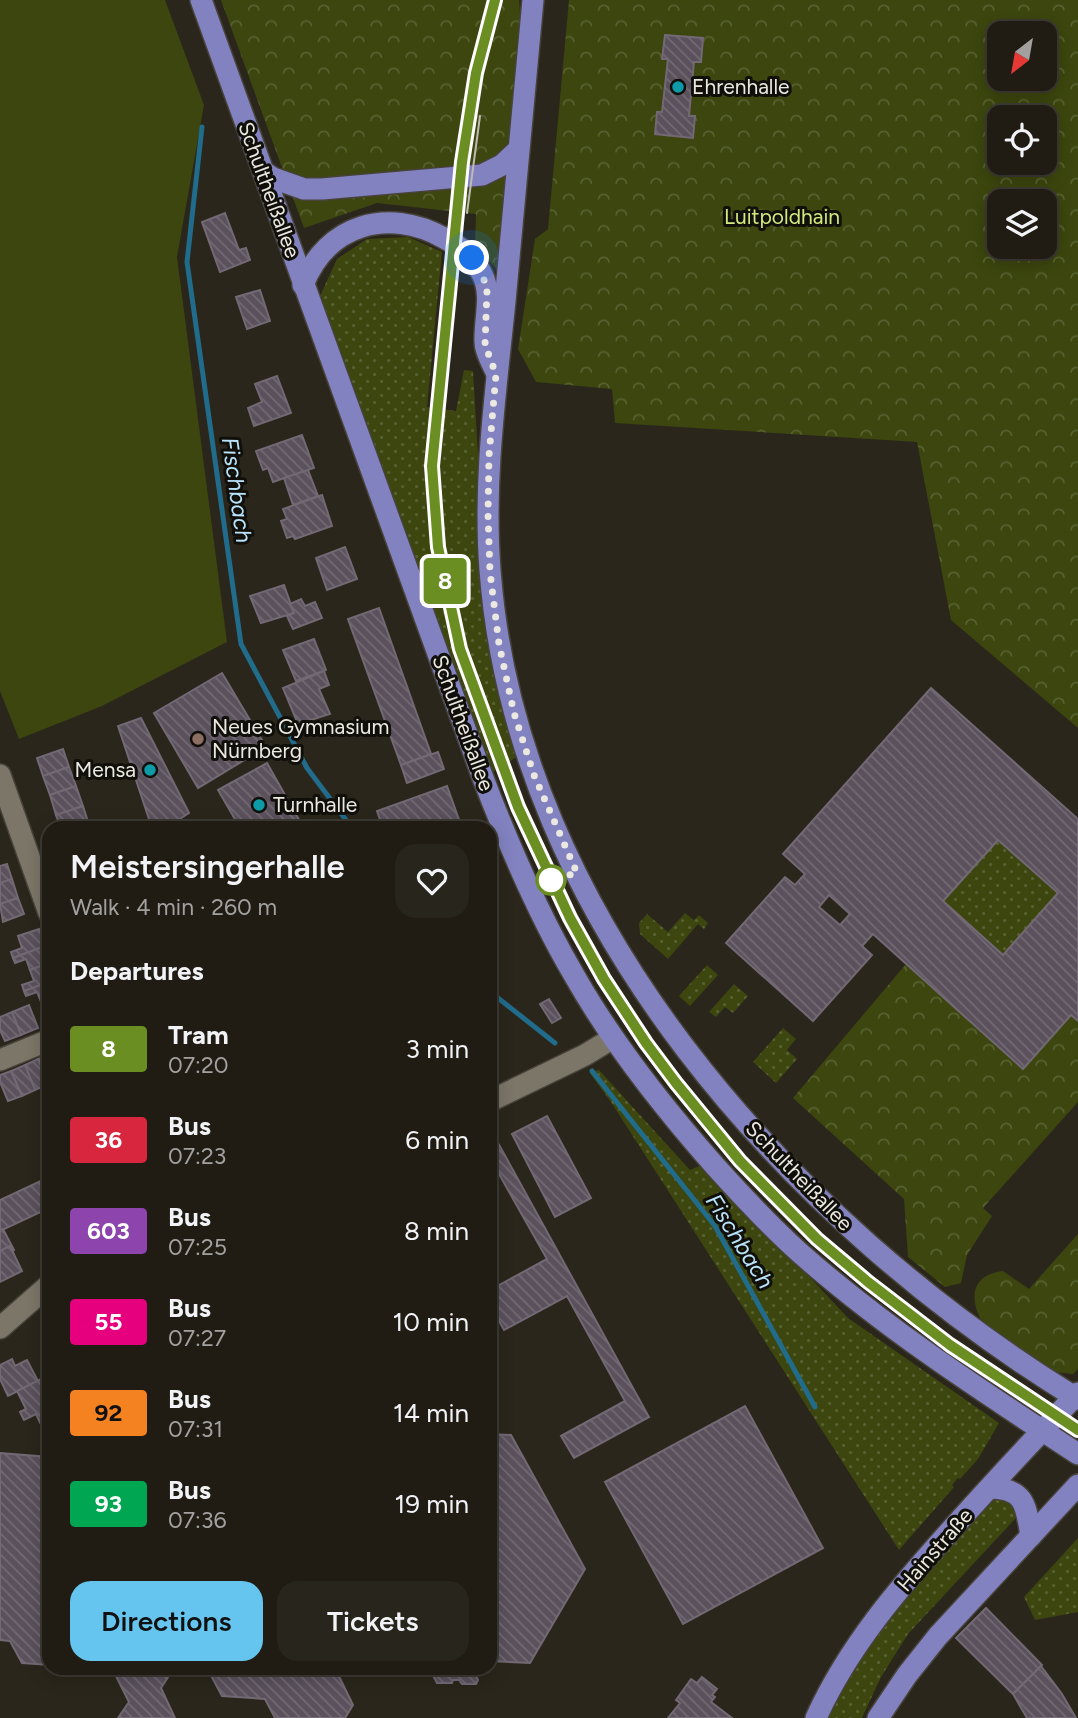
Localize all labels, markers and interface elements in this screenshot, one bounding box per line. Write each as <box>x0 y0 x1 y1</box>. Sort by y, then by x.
north arrow <box>987 21 1057 91</box>
map controls <box>987 21 1057 259</box>
place label: Ehrenhalle <box>692 74 790 99</box>
marker: Ehrenhalle <box>670 79 686 95</box>
button: locate <box>987 105 1057 175</box>
street label: Schultheißallee <box>233 118 306 261</box>
button: layers <box>987 189 1057 259</box>
park label: Luitpoldhain <box>724 204 840 229</box>
your location <box>454 240 489 275</box>
water label: Fischbach <box>216 435 258 545</box>
line badge: 8 <box>422 558 468 604</box>
text: 8 <box>438 566 452 595</box>
street label: Schultheißallee <box>427 651 500 794</box>
place label: Neues Gymnasium Nürnberg <box>212 714 389 763</box>
marker: Neues Gymnasium Nürnberg <box>190 731 206 747</box>
place label: Mensa <box>75 757 136 782</box>
marker: Mensa <box>142 762 158 778</box>
place label: Turnhalle <box>273 792 357 817</box>
marker: Turnhalle <box>251 797 267 813</box>
button: heart <box>395 844 469 918</box>
text: Meistersingerhalle <box>70 847 345 886</box>
unlabelled marker <box>536 865 566 895</box>
text: Walk · 4 min · 260 m <box>70 893 277 921</box>
text: Departures <box>70 955 204 987</box>
text: Tram <box>168 1019 229 1051</box>
text: 3 min <box>406 1033 469 1065</box>
text: 8 <box>101 1034 116 1063</box>
text: 07:20 <box>168 1051 229 1079</box>
text: Bus <box>168 1110 211 1142</box>
street label: Schultheißallee <box>741 1116 858 1236</box>
text: 6 min <box>405 1124 469 1156</box>
text: 36 <box>95 1125 122 1154</box>
text: 07:23 <box>168 1142 226 1170</box>
water label: Fischbach <box>700 1189 780 1294</box>
text: Bus <box>168 1201 211 1233</box>
text: 8 min <box>404 1215 469 1247</box>
text: 603 <box>87 1216 130 1245</box>
text: 07:25 <box>168 1233 227 1261</box>
text: Bus <box>168 1292 211 1324</box>
text: 10 min <box>393 1306 469 1338</box>
text: 55 <box>95 1307 122 1336</box>
text: 07:27 <box>168 1324 226 1352</box>
text: Bus <box>168 1383 211 1415</box>
text: 14 min <box>393 1397 469 1429</box>
text: 92 <box>95 1398 122 1427</box>
text: 07:31 <box>168 1415 223 1443</box>
text: Bus <box>168 1474 211 1506</box>
text: 19 min <box>394 1488 469 1520</box>
text: 93 <box>95 1489 122 1518</box>
street label: Hainstraße <box>892 1503 977 1596</box>
text: 07:36 <box>168 1506 226 1534</box>
button: Directions <box>70 1581 263 1661</box>
button: Tickets <box>277 1581 469 1661</box>

